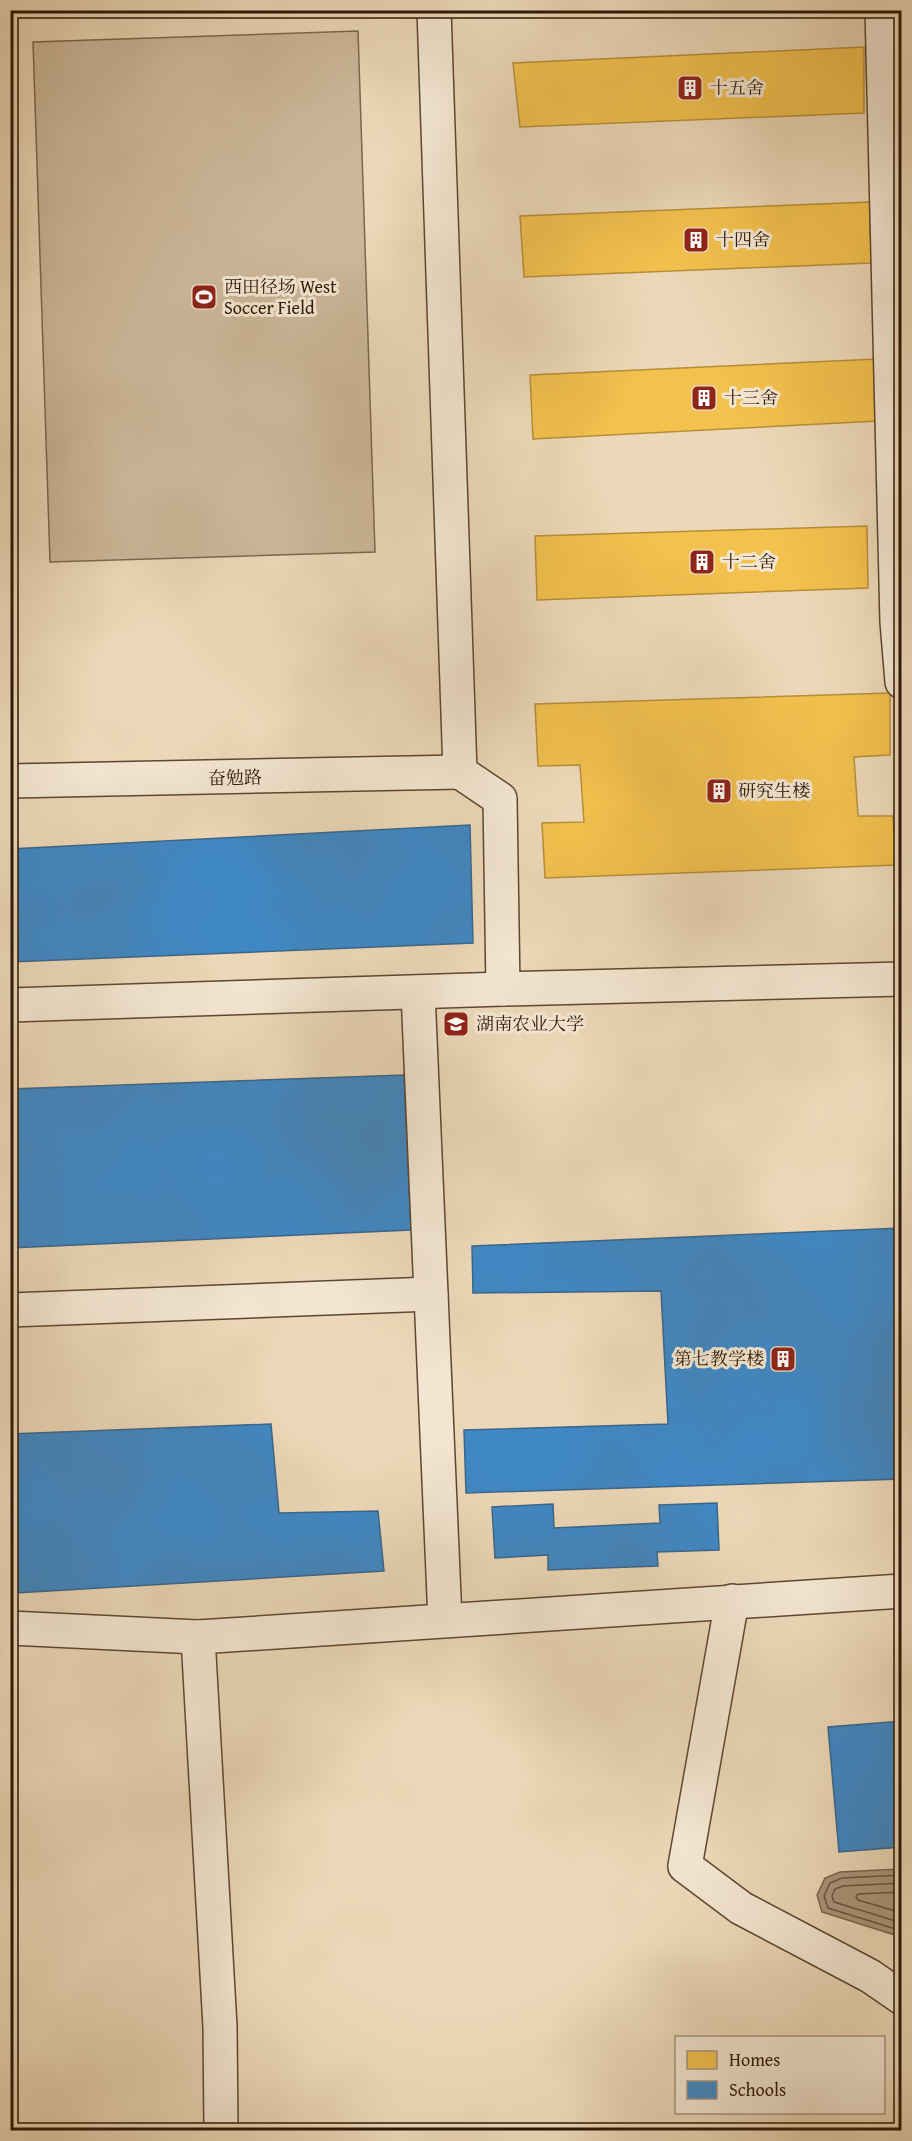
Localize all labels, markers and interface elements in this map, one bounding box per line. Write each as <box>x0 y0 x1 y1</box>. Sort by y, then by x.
building icon: 十五舍 <box>675 73 705 103</box>
place label: 十五舍 <box>710 74 764 101</box>
building icon: 十四舍 <box>681 225 711 255</box>
place label: 十四舍 <box>716 226 770 253</box>
place label: 西田径场 West Soccer Field <box>224 273 337 321</box>
sports icon: 西田径场 West Soccer Field <box>189 282 219 312</box>
building icon: 十三舍 <box>689 383 719 413</box>
place label: 十三舍 <box>724 384 778 411</box>
building icon: 十二舍 <box>687 547 717 577</box>
place label: 十二舍 <box>722 548 776 575</box>
street label: 奋勉路 <box>208 764 262 791</box>
building icon: 研究生楼 <box>704 776 734 806</box>
place label: 研究生楼 <box>738 777 810 804</box>
school or university icon: 湖南农业大学 <box>441 1009 471 1039</box>
place label: 湖南农业大学 <box>476 1010 584 1037</box>
building icon: 第七教学楼 <box>768 1344 798 1374</box>
place label: 第七教学楼 <box>674 1345 764 1372</box>
legend <box>675 2036 885 2114</box>
text: Homes <box>729 2046 780 2073</box>
text: Schools <box>729 2076 786 2103</box>

